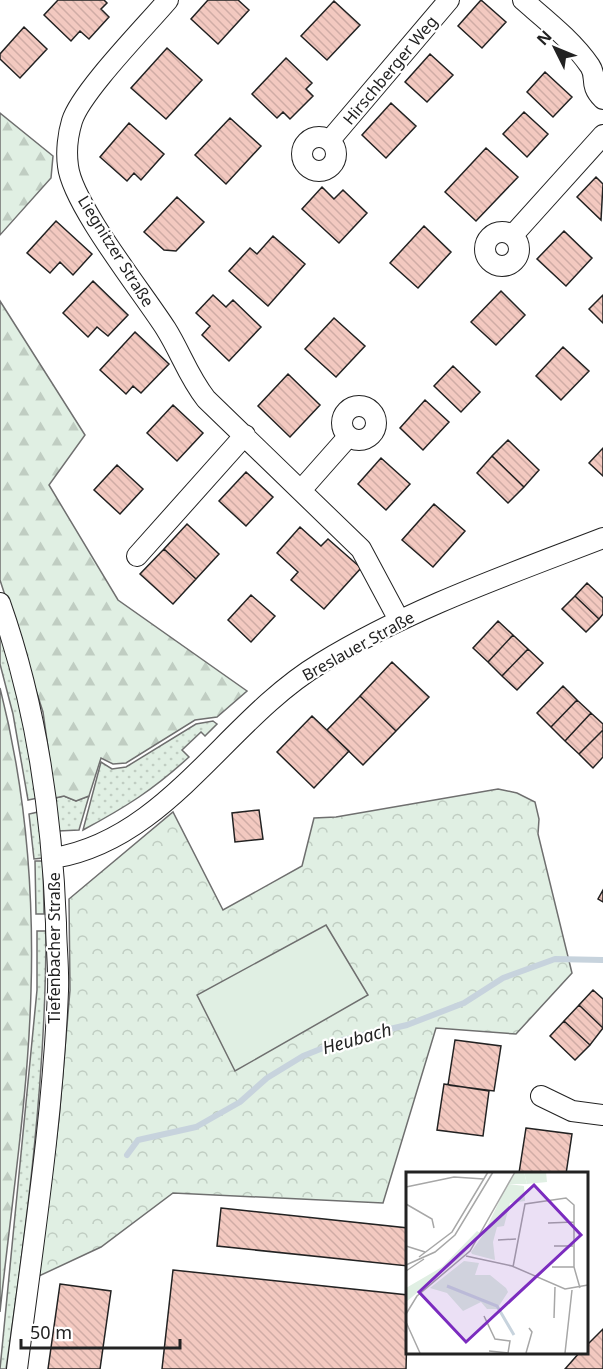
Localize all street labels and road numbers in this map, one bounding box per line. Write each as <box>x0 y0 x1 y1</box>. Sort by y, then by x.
street label: Hirschberger Weg <box>338 11 442 129</box>
street label: Liegnitzer Straße <box>73 191 159 311</box>
street label: Breslauer Straße <box>298 606 418 686</box>
street label: Tiefenbacher Straße <box>43 872 65 1024</box>

